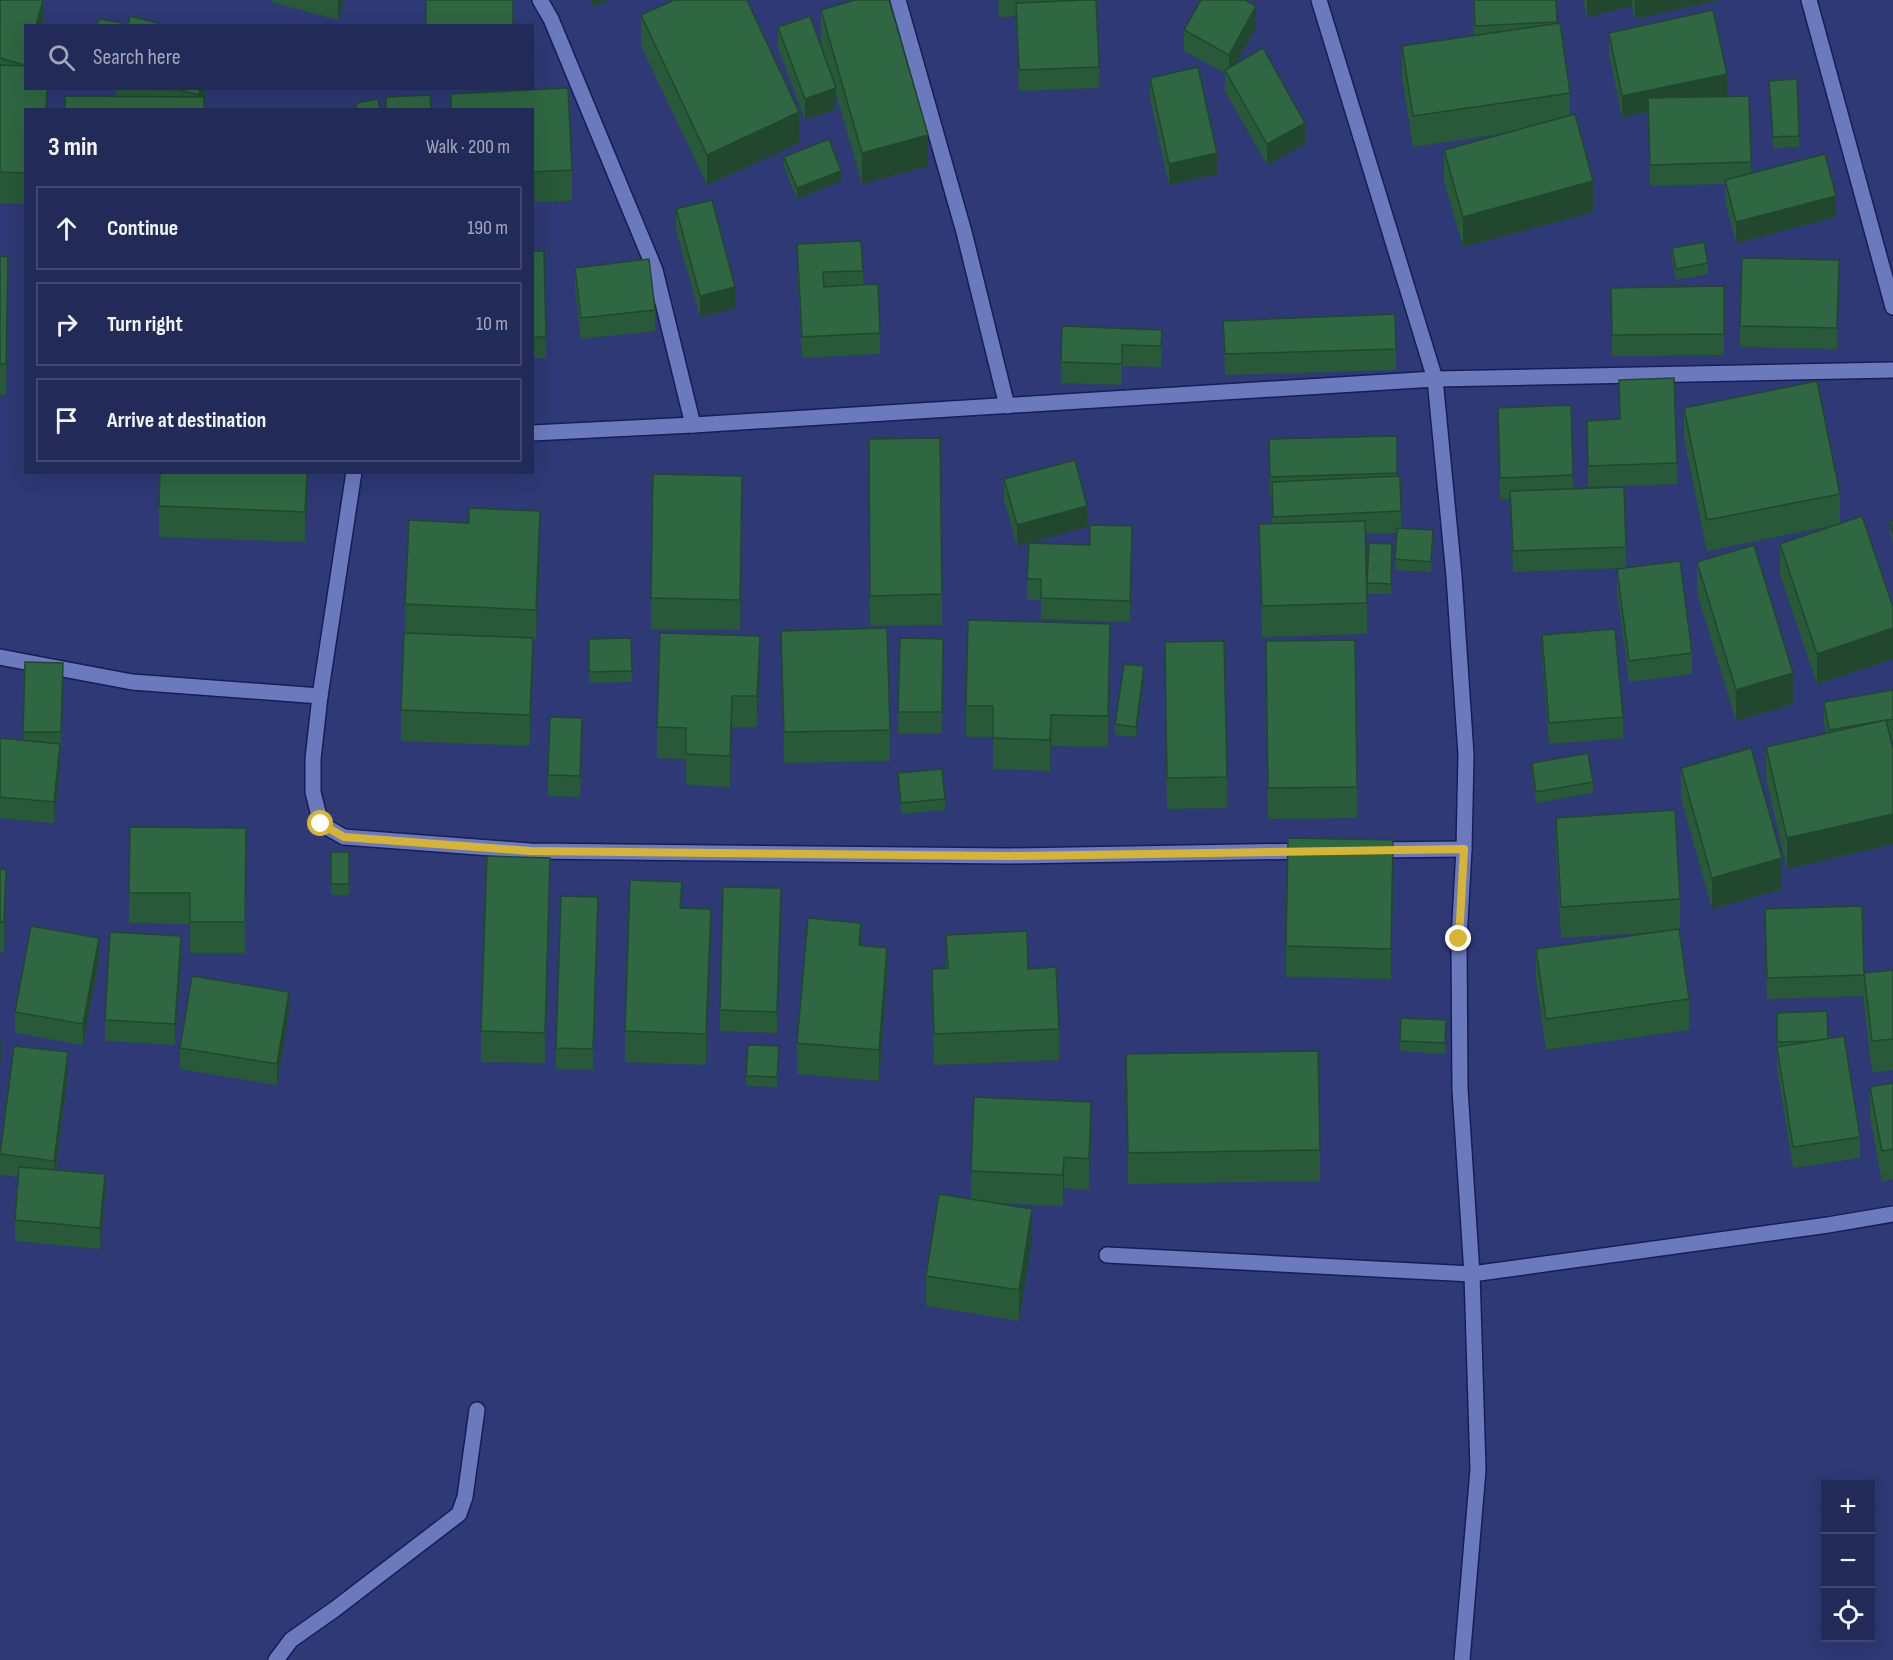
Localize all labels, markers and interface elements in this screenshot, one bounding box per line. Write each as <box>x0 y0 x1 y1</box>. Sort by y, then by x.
search box <box>24 24 534 90</box>
icon: search <box>45 41 78 74</box>
text: Search here <box>93 44 180 71</box>
text: 3 min <box>48 132 98 163</box>
text: Walk · 200 m <box>426 135 510 159</box>
icon: ahead <box>50 212 83 245</box>
text: Continue <box>107 215 178 242</box>
text: 190 m <box>467 216 508 240</box>
icon: right <box>50 308 83 341</box>
text: Turn right <box>107 311 183 338</box>
text: 10 m <box>476 312 508 336</box>
icon: arrive <box>50 404 83 437</box>
text: Arrive at destination <box>107 407 266 434</box>
route start <box>307 810 333 836</box>
route end <box>1445 925 1471 951</box>
map controls <box>1821 1480 1875 1642</box>
button: + <box>1821 1480 1875 1534</box>
button: − <box>1821 1534 1875 1588</box>
button: locate <box>1821 1588 1875 1642</box>

